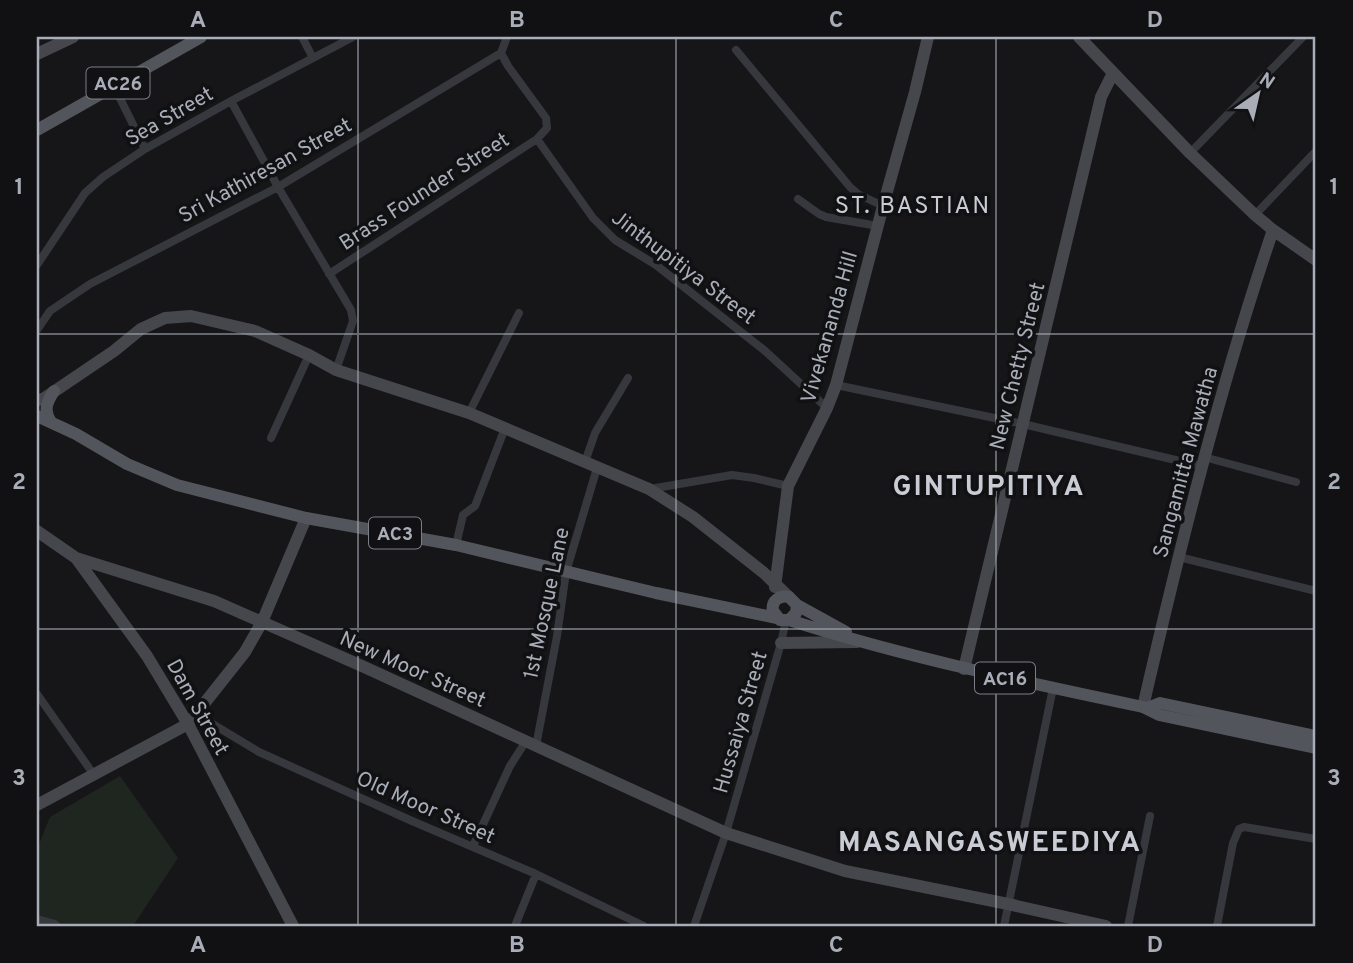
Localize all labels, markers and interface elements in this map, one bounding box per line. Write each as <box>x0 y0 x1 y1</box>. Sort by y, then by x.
text: A <box>190 7 206 36</box>
text: B <box>509 7 525 36</box>
text: C <box>829 7 843 36</box>
text: D <box>1147 7 1163 36</box>
north arrow <box>1224 60 1294 130</box>
road number: AC26 <box>86 68 150 99</box>
text: N <box>1254 68 1279 95</box>
street label: Sea Street <box>121 81 219 153</box>
street label: Sri Kathiresan Street <box>174 112 357 230</box>
street label: Brass Founder Street <box>335 127 515 257</box>
text: 1 <box>14 174 24 203</box>
text: 1 <box>1329 174 1339 203</box>
district label: ST. BASTIAN <box>835 192 991 222</box>
street label: Jinthupitiya Street <box>605 205 761 331</box>
street label: Vivekananda Hill <box>796 248 865 407</box>
street label: New Chetty Street <box>985 280 1052 453</box>
street label: Sangamitta Mawatha <box>1148 364 1225 561</box>
text: 2 <box>12 469 26 498</box>
text: 2 <box>1327 469 1341 498</box>
district label: GINTUPITIYA <box>892 470 1086 506</box>
road number: AC3 <box>369 518 421 548</box>
street label: 1st Mosque Lane <box>518 525 577 682</box>
street label: New Moor Street <box>335 626 490 715</box>
street label: Hussaiya Street <box>708 648 775 797</box>
street label: Dam Street <box>159 655 234 761</box>
road number: AC16 <box>975 663 1035 694</box>
text: 3 <box>12 765 26 794</box>
text: 3 <box>1327 765 1341 794</box>
street label: Old Moor Street <box>352 766 499 851</box>
district label: MASANGASWEEDIYA <box>838 826 1142 862</box>
text: A <box>190 932 206 961</box>
text: B <box>509 932 525 961</box>
text: C <box>829 932 843 961</box>
text: D <box>1147 932 1163 961</box>

